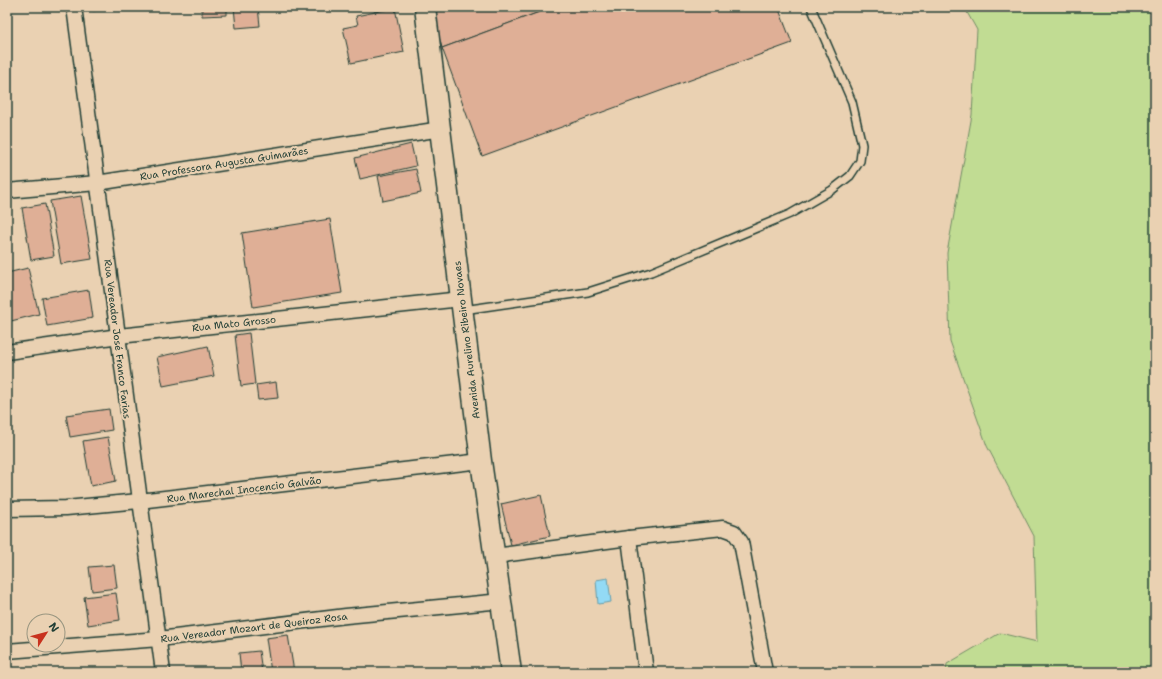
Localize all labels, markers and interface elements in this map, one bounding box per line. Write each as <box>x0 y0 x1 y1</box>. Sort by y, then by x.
street label: Rua Professora Augusta Guimarães <box>139 144 309 183</box>
street label: Rua Vereador José Franco Farias <box>101 259 134 420</box>
street label: Avenida Aurelino Ribeiro Novaes <box>450 260 483 420</box>
street label: Rua Mato Grosso <box>191 313 277 334</box>
street label: Rua Marechal Inocencio Galvão <box>166 474 322 505</box>
street label: Rua Vereador Mozart de Queiroz Rosa <box>160 609 349 645</box>
north arrow <box>26 613 66 653</box>
text: N <box>45 619 62 636</box>

